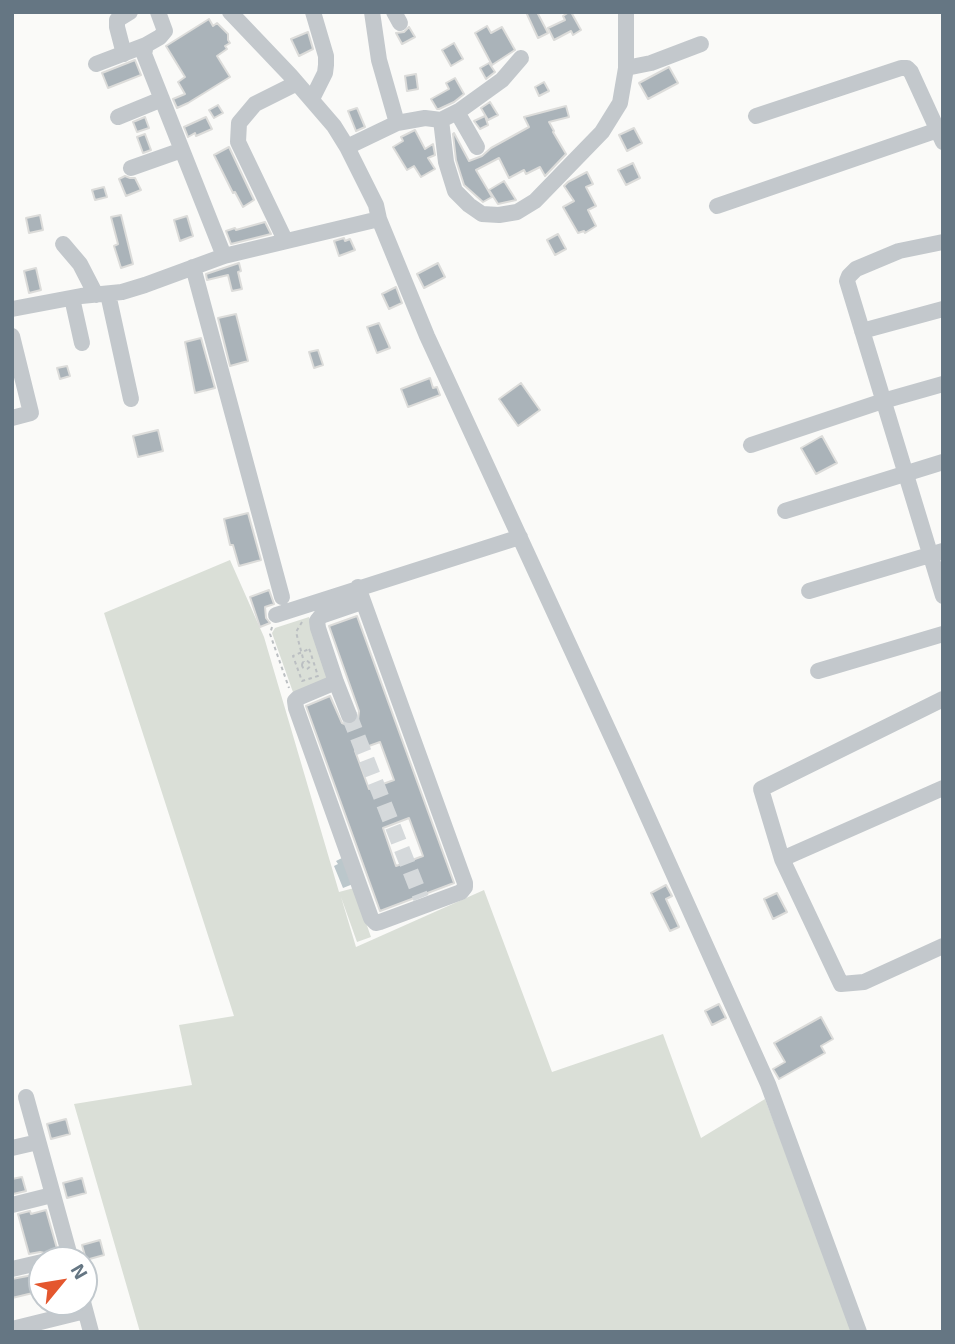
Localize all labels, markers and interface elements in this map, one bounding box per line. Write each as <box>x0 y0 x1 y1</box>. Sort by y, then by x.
north arrow <box>28 1246 98 1316</box>
text: N <box>66 1260 93 1283</box>

